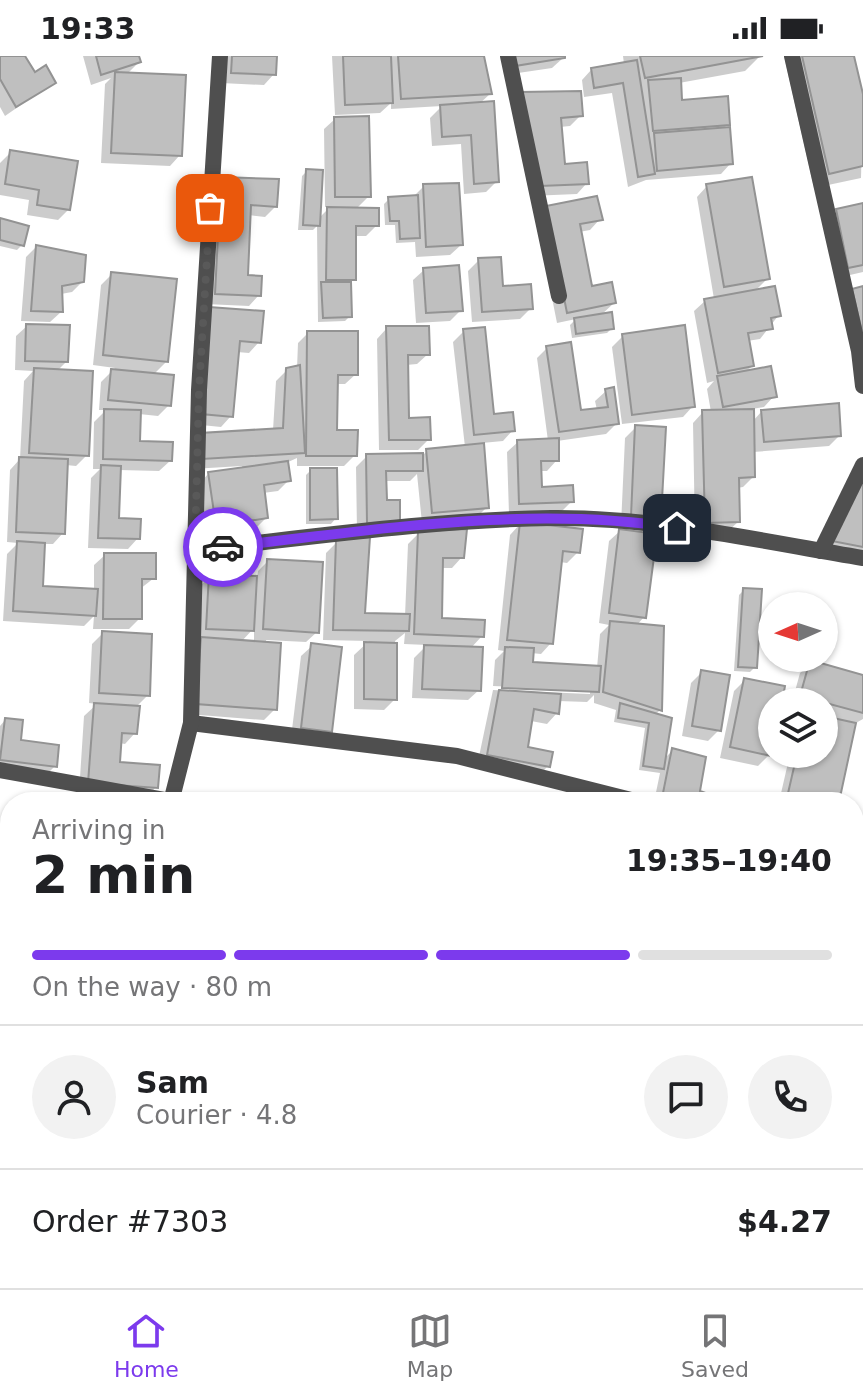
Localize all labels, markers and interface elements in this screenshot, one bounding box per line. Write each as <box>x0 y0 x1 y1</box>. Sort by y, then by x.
text: 19:33 <box>40 11 136 46</box>
pin <box>176 174 244 242</box>
icon: bag <box>188 186 232 230</box>
pin <box>643 494 711 562</box>
icon: home <box>655 506 699 550</box>
courier <box>183 507 263 587</box>
icon: car <box>201 525 245 569</box>
north arrow <box>758 592 838 672</box>
map controls <box>758 592 838 768</box>
button: layers <box>758 688 838 768</box>
text: Arriving in <box>32 815 166 845</box>
text: 19:35–19:40 <box>626 843 832 878</box>
text: 2 min <box>32 845 195 905</box>
text: On the way · 80 m <box>32 972 272 1002</box>
button: person <box>32 1055 116 1139</box>
button: chat <box>644 1055 728 1139</box>
button: phone <box>748 1055 832 1139</box>
text: Sam <box>136 1065 209 1100</box>
text: Courier · 4.8 <box>136 1100 297 1130</box>
text: Order #7303 <box>32 1204 228 1239</box>
text: $4.27 <box>737 1204 832 1239</box>
tab: Home <box>114 1309 179 1382</box>
tab: Map <box>407 1309 453 1382</box>
tab: Saved <box>681 1309 749 1382</box>

